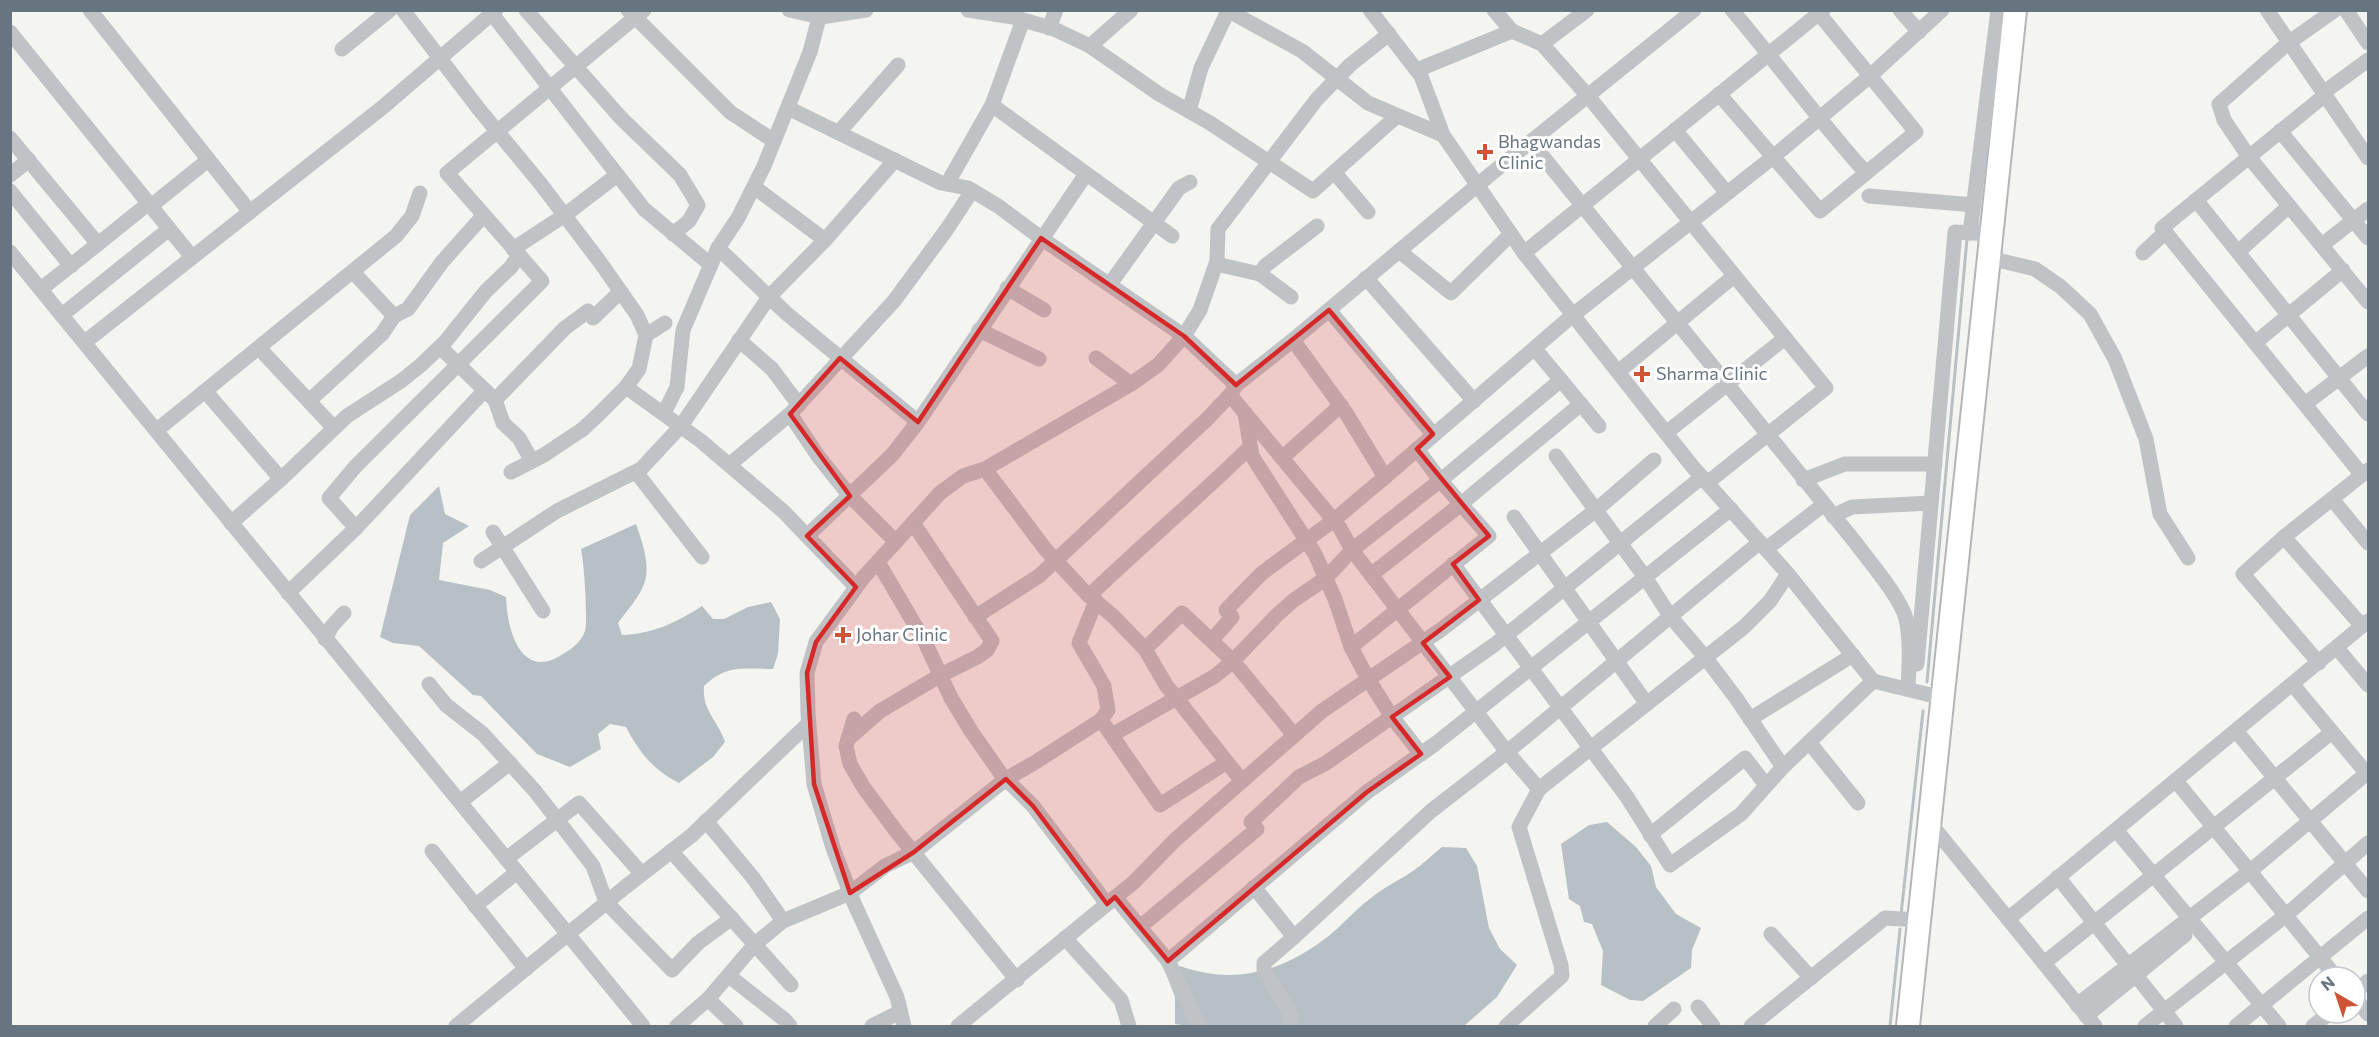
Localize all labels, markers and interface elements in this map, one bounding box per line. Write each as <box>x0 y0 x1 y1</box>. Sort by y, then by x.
place label: Bhagwandas Clinic <box>1498 130 1601 173</box>
marker: Bhagwandas Clinic <box>1476 143 1494 161</box>
place label: Sharma Clinic <box>1656 362 1768 384</box>
marker: Sharma Clinic <box>1633 365 1651 383</box>
place label: Johar Clinic <box>856 623 948 645</box>
marker: Johar Clinic <box>834 626 852 644</box>
north arrow <box>2307 965 2367 1025</box>
text: N <box>2317 972 2338 994</box>

